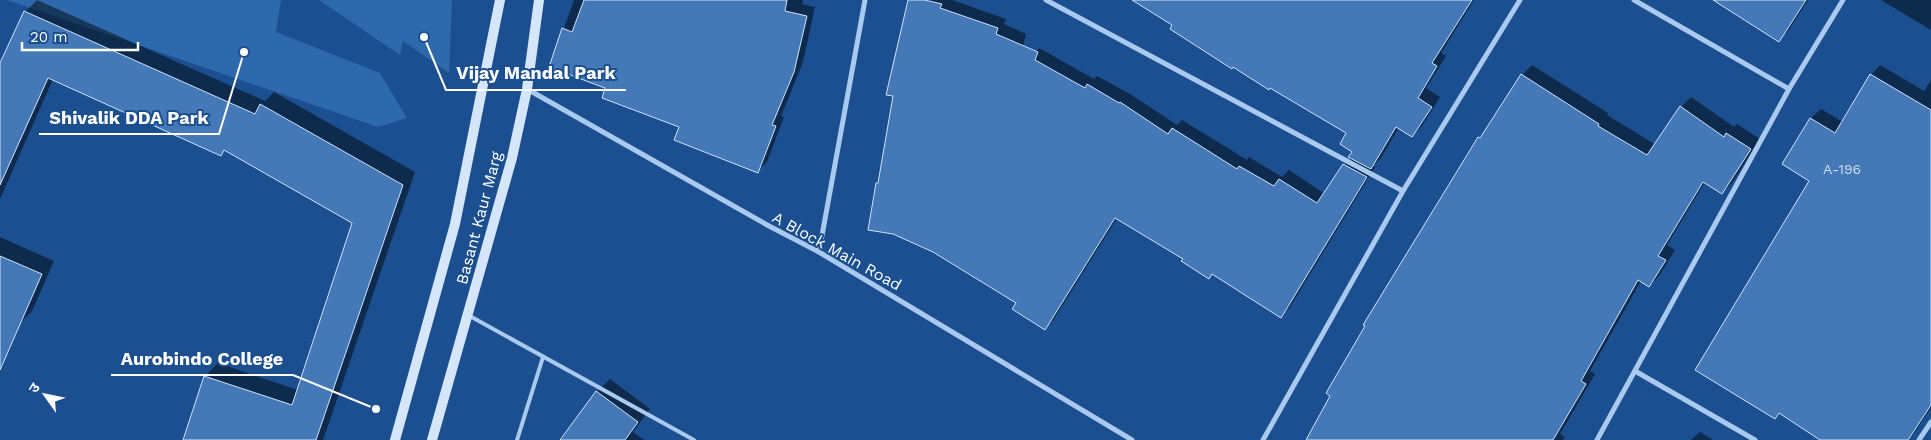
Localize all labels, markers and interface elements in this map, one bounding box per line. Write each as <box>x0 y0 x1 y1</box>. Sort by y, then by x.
scale bar <box>22 20 139 52</box>
text: 20 m <box>30 28 68 46</box>
callout: Vijay Mandal Park <box>446 57 626 90</box>
text: Vijay Mandal Park <box>456 62 616 83</box>
callout: Shivalik DDA Park <box>39 101 219 134</box>
text: Shivalik DDA Park <box>49 107 209 128</box>
street label: Basant Kaur Marg <box>452 149 506 287</box>
house number: A-196 <box>1823 161 1861 177</box>
street label: A Block Main Road <box>769 208 905 294</box>
callout: Aurobindo College <box>111 342 293 375</box>
text: Aurobindo College <box>121 348 283 369</box>
north arrow <box>20 370 70 420</box>
text: उ <box>25 379 43 396</box>

